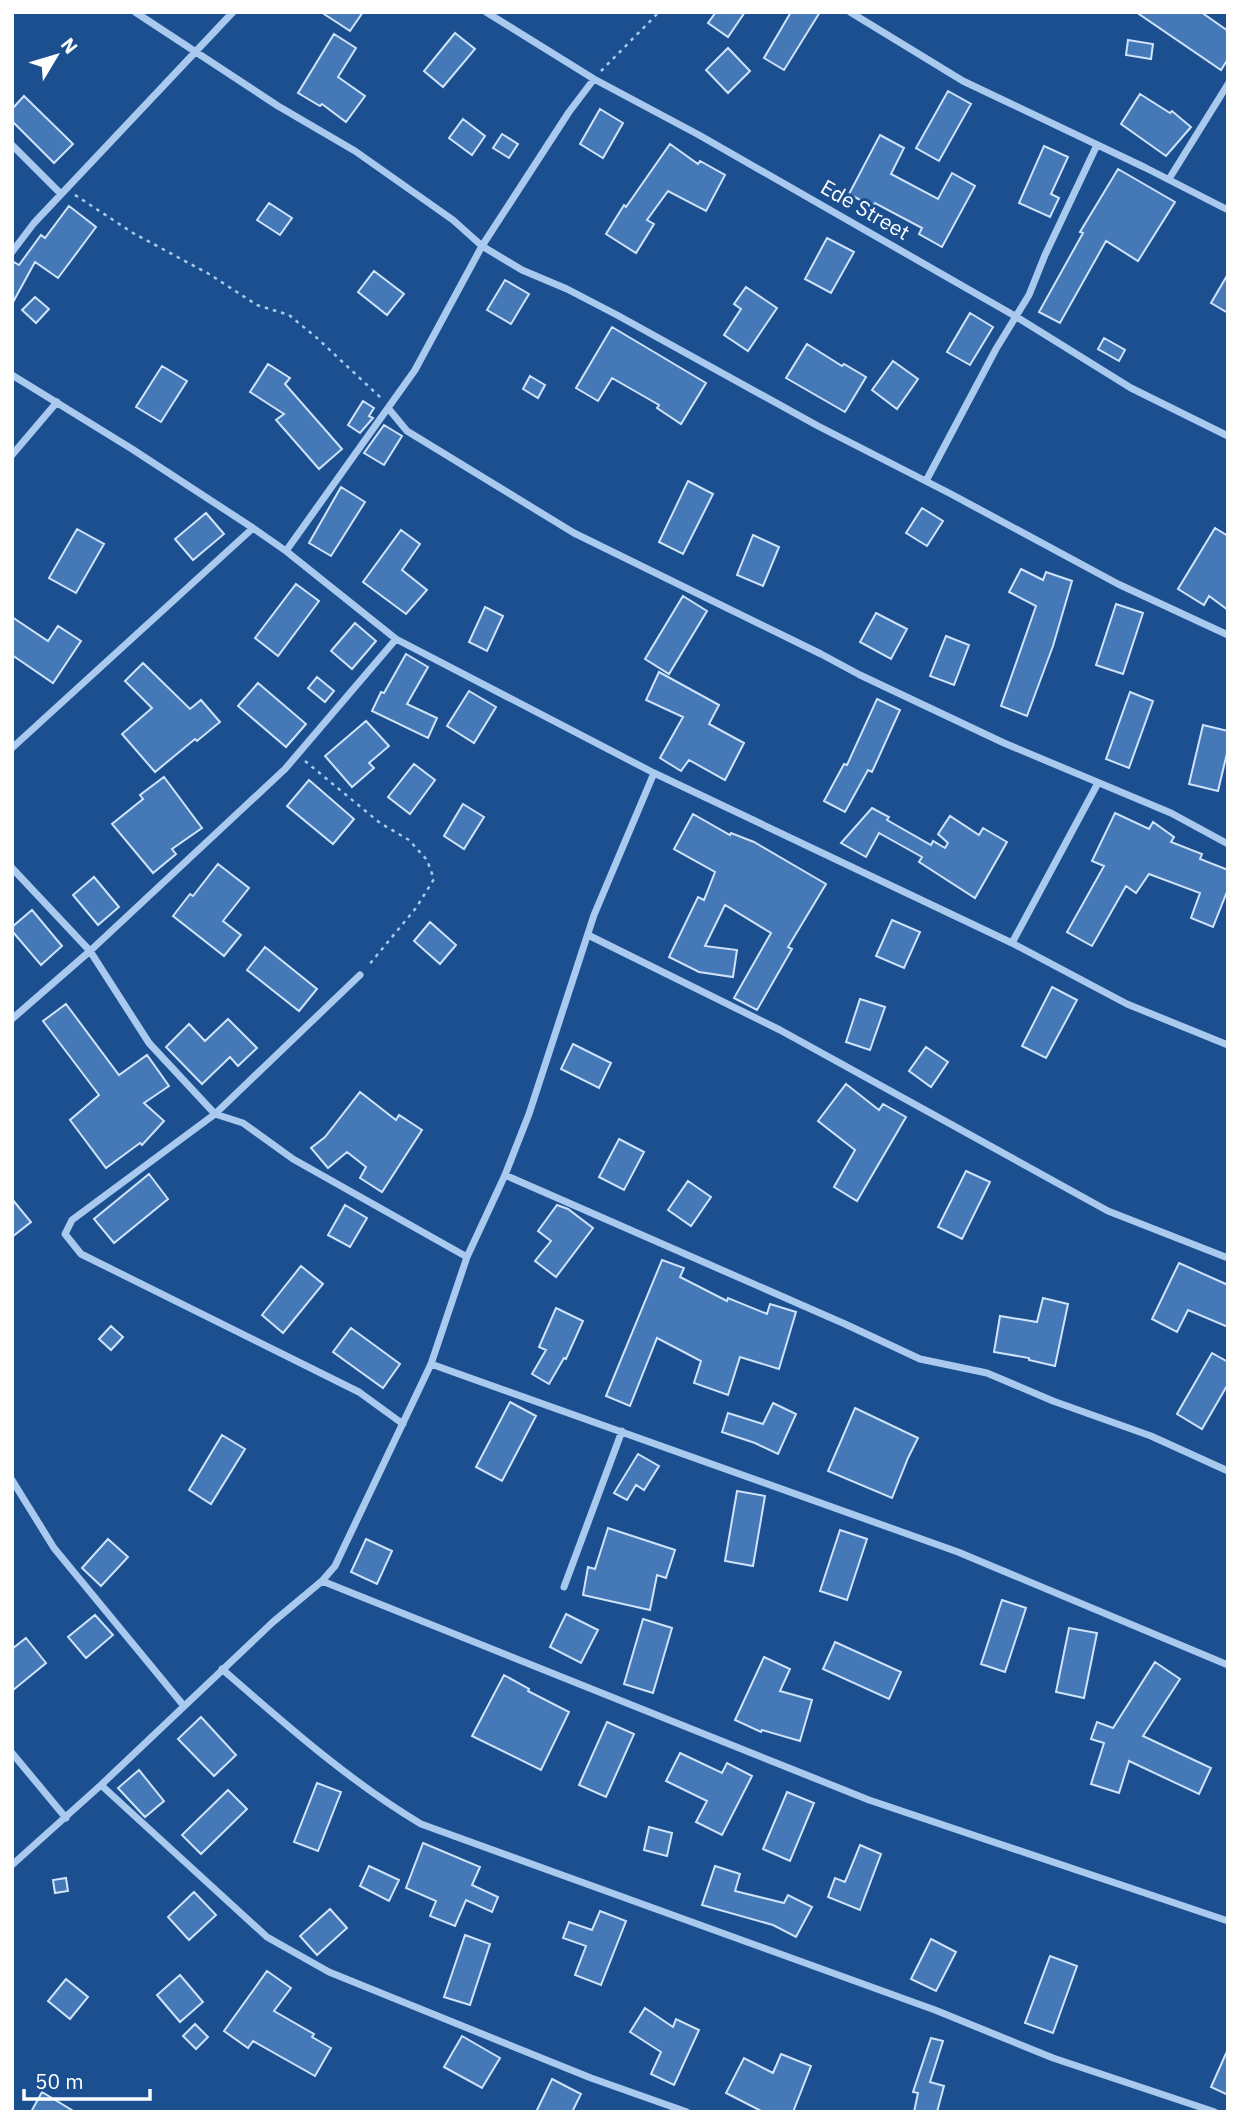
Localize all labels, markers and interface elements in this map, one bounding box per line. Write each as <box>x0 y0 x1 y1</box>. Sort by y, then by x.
north arrow <box>21 21 91 91</box>
text: N <box>56 33 83 58</box>
street label: Ede Street <box>816 172 915 246</box>
scale bar <box>24 2058 150 2102</box>
text: 50 m <box>35 2067 84 2095</box>

